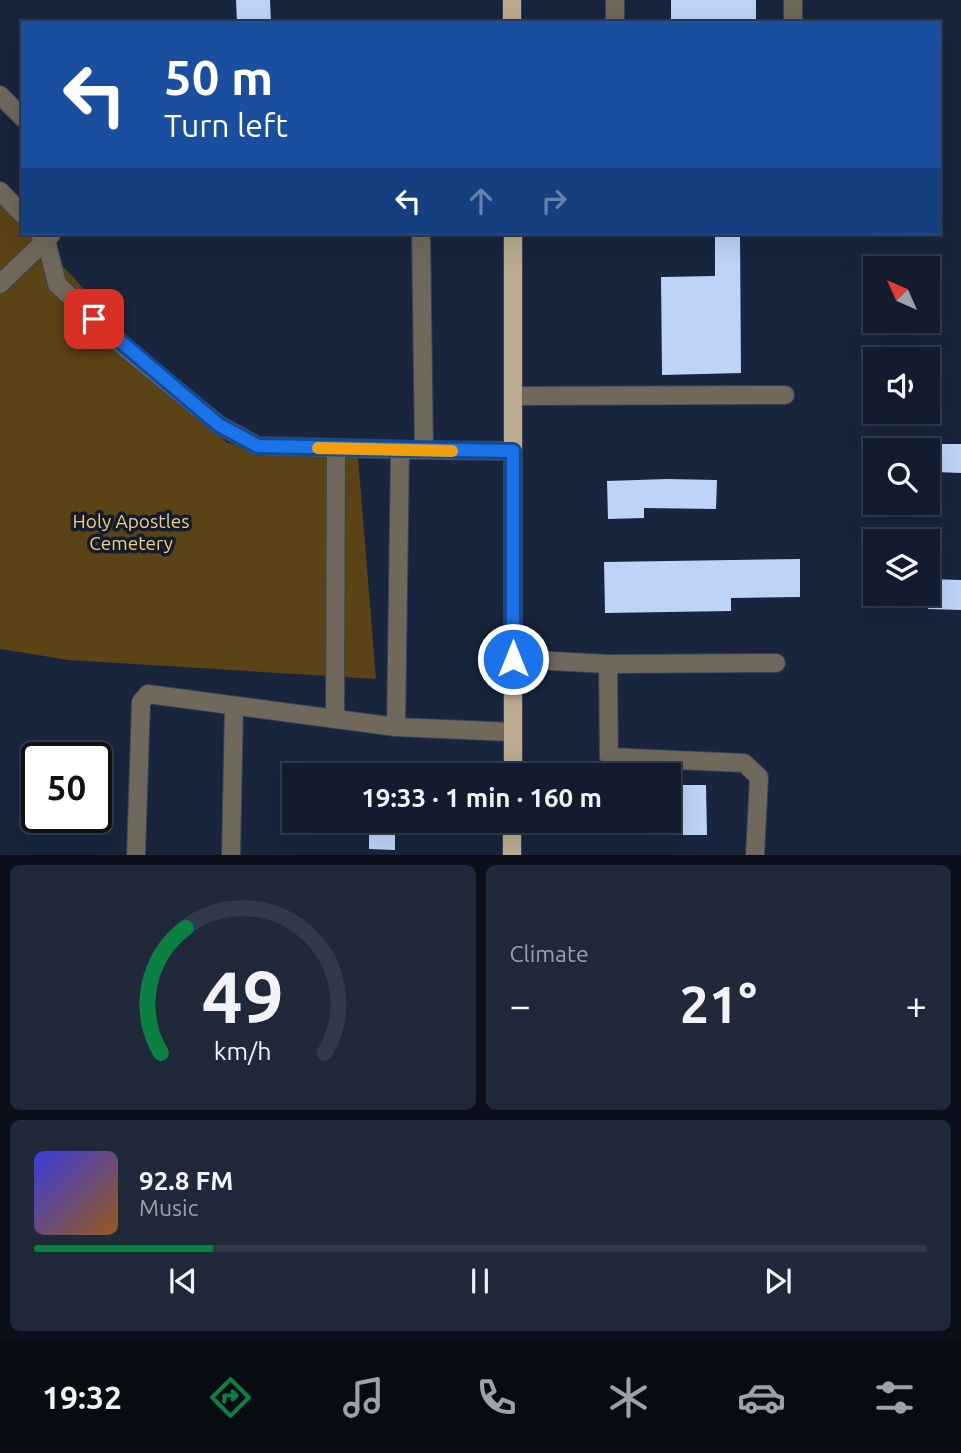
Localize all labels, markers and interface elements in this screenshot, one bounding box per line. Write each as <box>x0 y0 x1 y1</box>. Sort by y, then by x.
icon: left <box>49 49 140 140</box>
text: 50 m <box>164 49 273 104</box>
text: Turn left <box>164 107 288 143</box>
icon: left <box>389 182 427 220</box>
icon: ahead <box>462 182 500 220</box>
icon: right <box>535 182 573 220</box>
north arrow <box>863 256 940 332</box>
map controls <box>863 256 940 606</box>
pin <box>64 289 124 349</box>
icon: arrive <box>75 300 113 338</box>
button: sound <box>863 347 940 424</box>
button: search <box>863 438 940 515</box>
park label: Holy Apostles Cemetery <box>73 510 189 554</box>
button: layers <box>863 529 940 606</box>
position arrow <box>476 622 550 696</box>
speed limit sign: 50 <box>21 742 112 833</box>
text: 19:33 · 1 min · 160 m <box>361 783 602 812</box>
text: Climate <box>510 941 589 966</box>
text: 49 <box>202 956 284 1038</box>
text: 21° <box>680 975 757 1033</box>
text: − <box>510 984 531 1026</box>
text: + <box>906 984 927 1026</box>
text: km/h <box>214 1037 272 1065</box>
text: 92.8 FM <box>139 1166 233 1195</box>
text: Music <box>139 1195 198 1220</box>
icon: previous <box>164 1262 202 1300</box>
icon: pause <box>461 1262 499 1300</box>
icon: next <box>759 1262 797 1300</box>
icon: directions <box>206 1373 255 1422</box>
icon: music <box>339 1373 388 1422</box>
icon: phone <box>472 1373 521 1422</box>
icon: climate <box>604 1373 653 1422</box>
icon: car <box>737 1373 786 1422</box>
icon: filters <box>870 1373 919 1422</box>
text: 19:32 <box>42 1379 122 1415</box>

